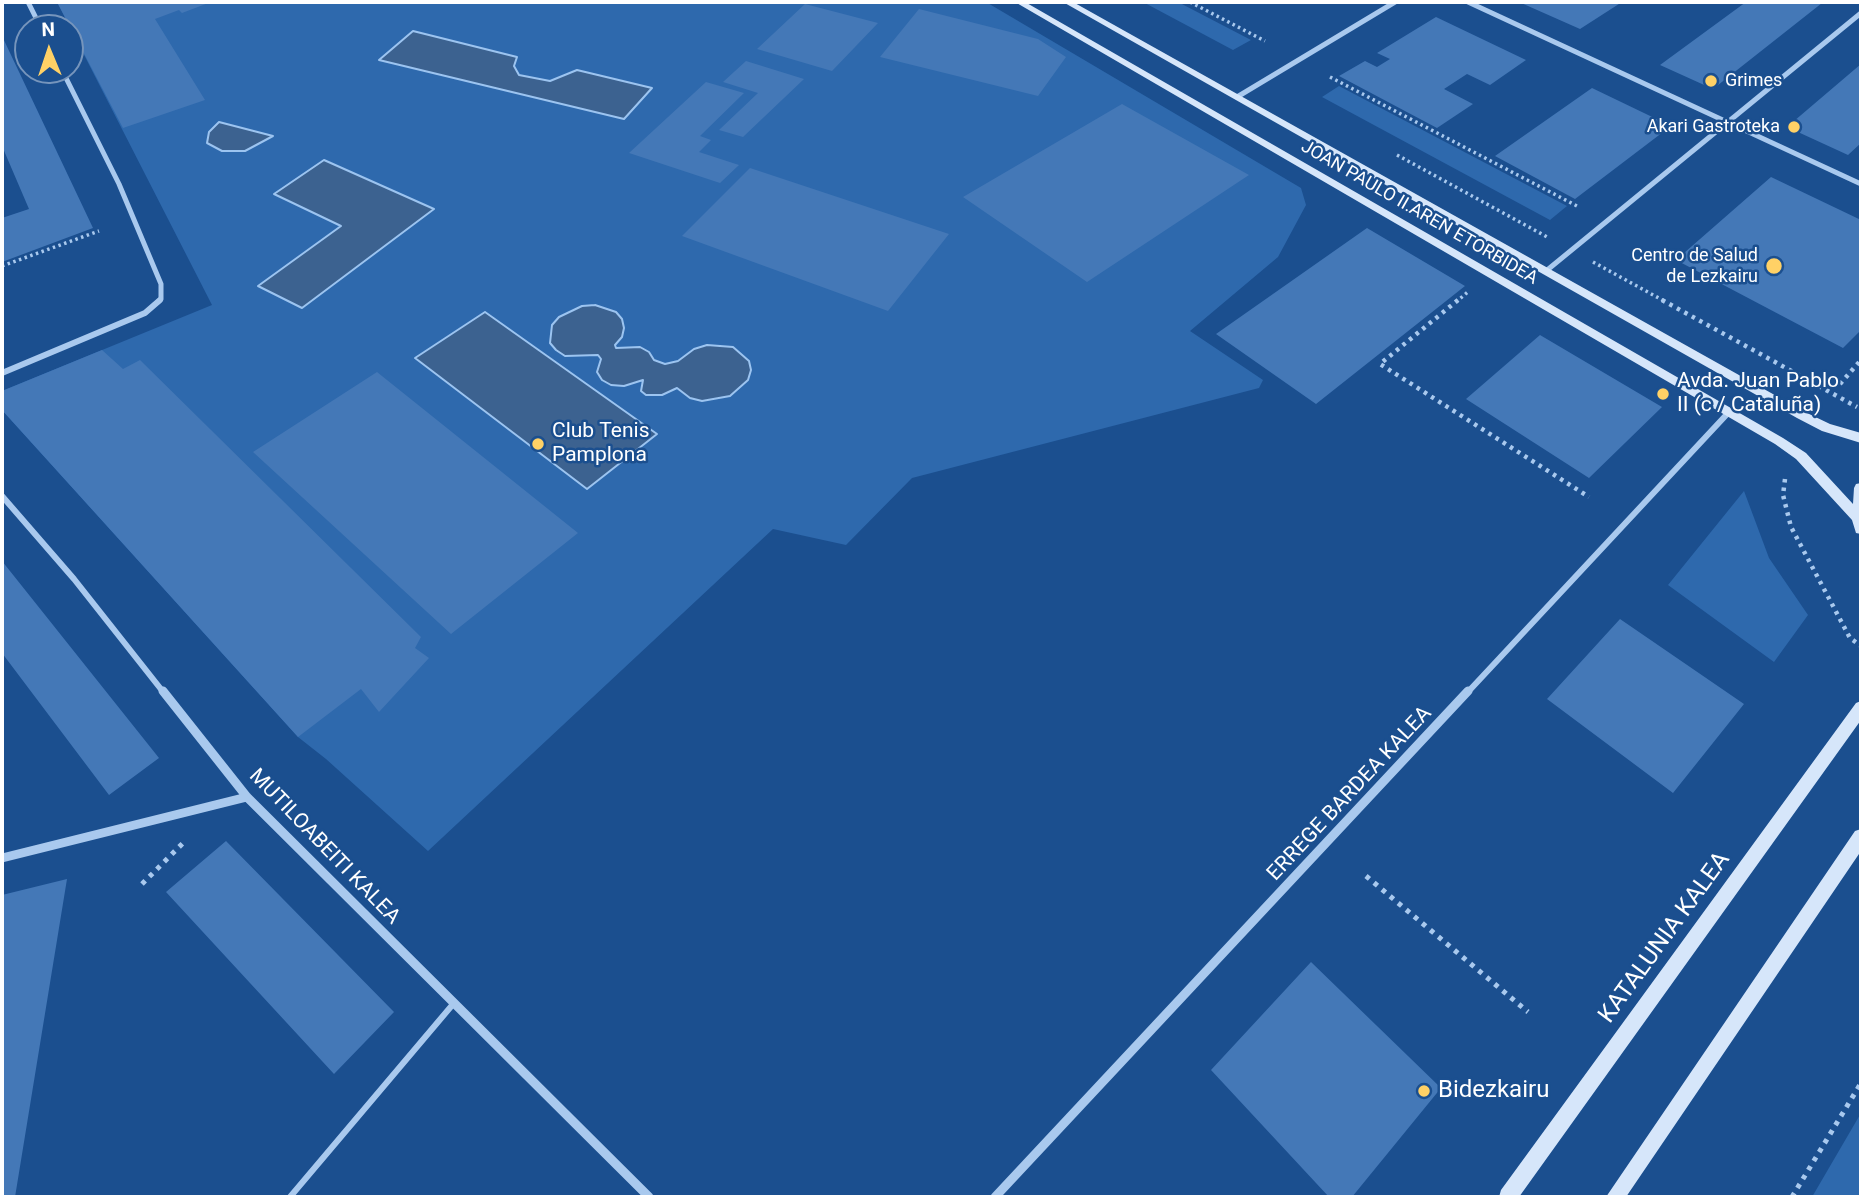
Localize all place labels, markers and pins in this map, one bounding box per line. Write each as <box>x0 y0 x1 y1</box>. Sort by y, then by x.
place label: Grimes <box>1725 70 1782 92</box>
marker: Grimes <box>1703 73 1719 89</box>
place label: Akari Gastroteka <box>1647 116 1780 138</box>
marker: Akari Gastroteka <box>1786 119 1802 135</box>
place label: Centro de Salud de Lezkairu <box>1631 245 1758 288</box>
marker: Centro de Salud de Lezkairu <box>1764 256 1784 276</box>
place label: Avda. Juan Pablo II (c / Cataluña) <box>1677 369 1839 419</box>
marker: Avda. Juan Pablo II (c / Cataluña) <box>1655 386 1671 402</box>
place label: Club Tenis Pamplona <box>552 419 650 469</box>
marker: Club Tenis Pamplona <box>530 436 546 452</box>
place label: Bidezkairu <box>1438 1077 1549 1105</box>
marker: Bidezkairu <box>1416 1083 1432 1099</box>

